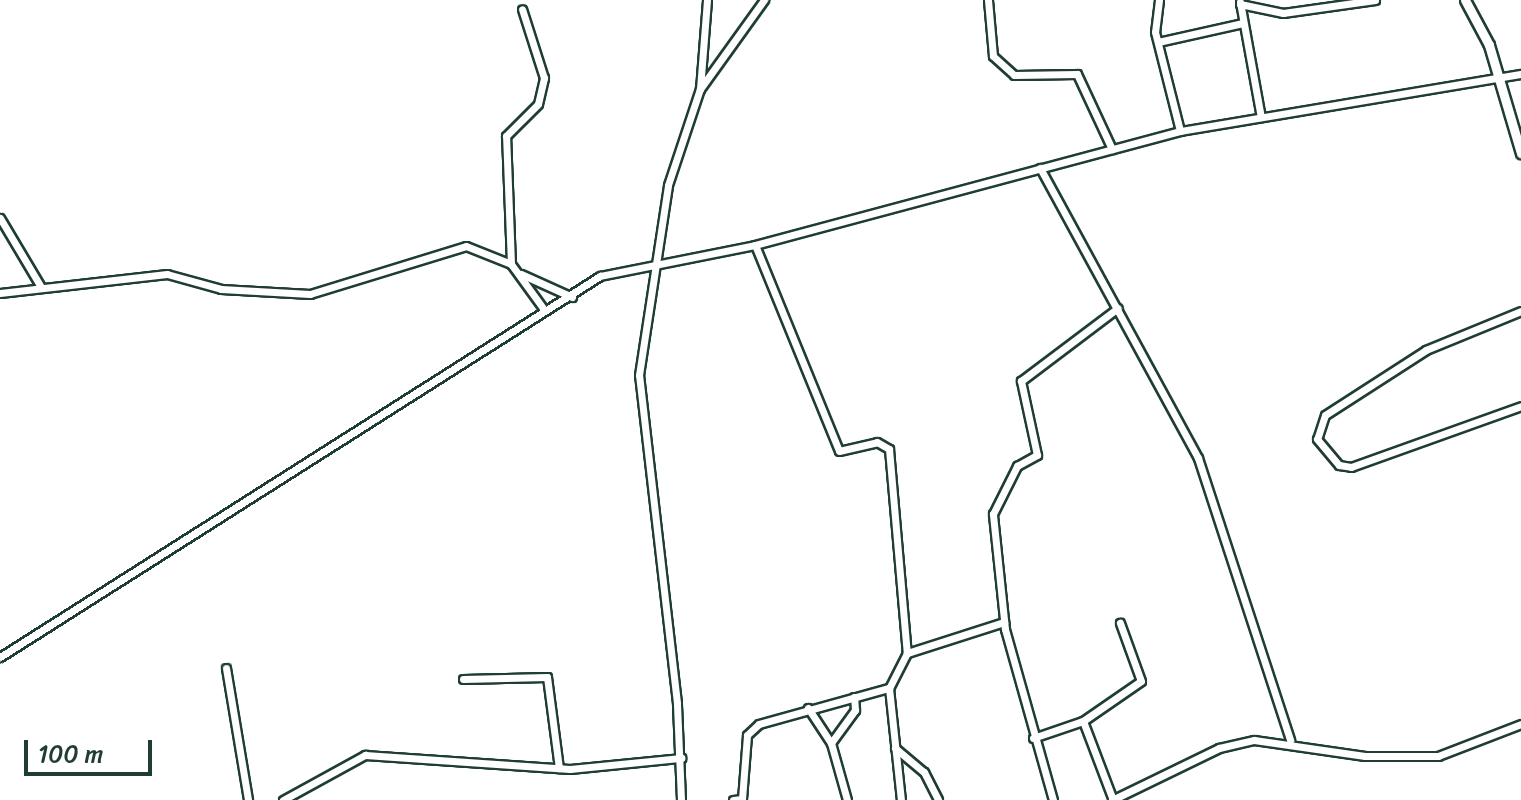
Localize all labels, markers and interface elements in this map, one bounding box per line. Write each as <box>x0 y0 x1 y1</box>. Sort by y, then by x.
scale bar <box>28 724 156 774</box>
text: 100 m <box>38 733 103 775</box>

